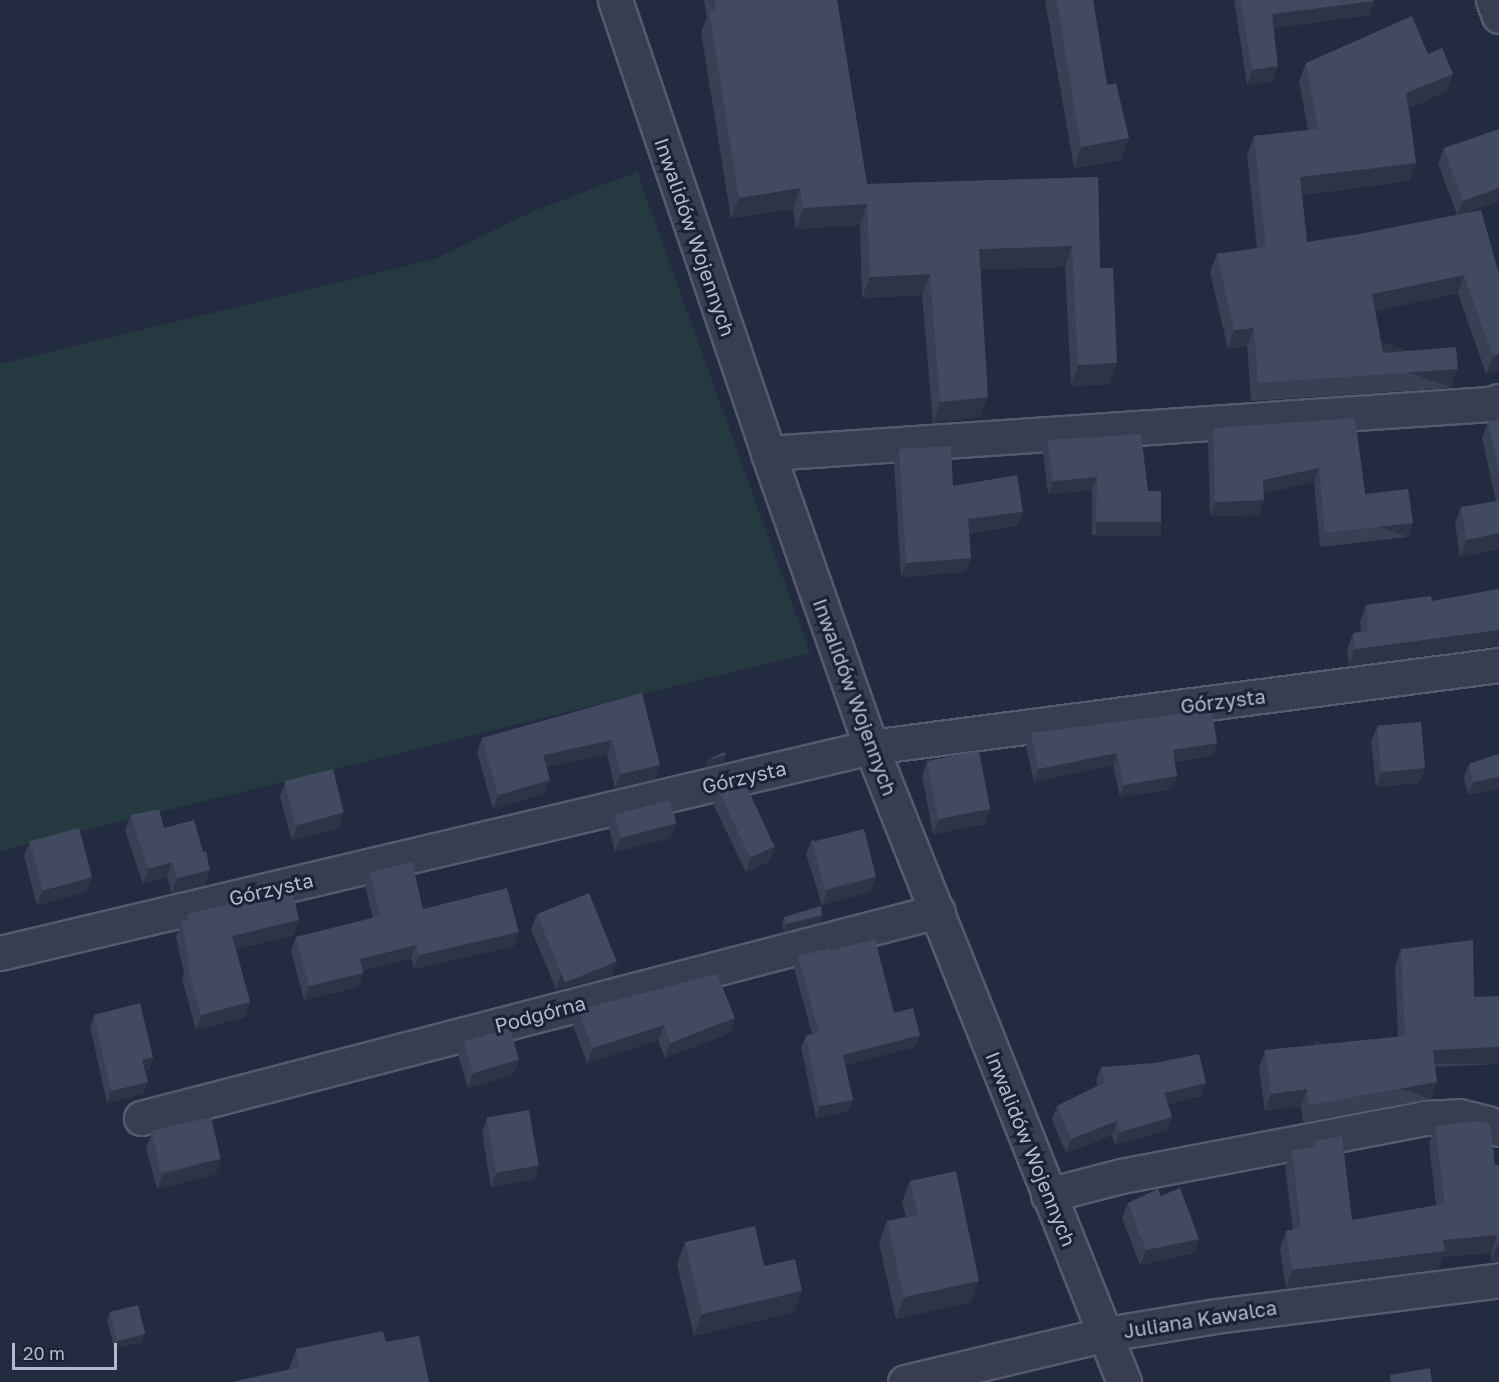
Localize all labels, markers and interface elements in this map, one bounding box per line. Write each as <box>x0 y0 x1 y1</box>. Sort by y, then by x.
street label: Inwalidów Wojennych <box>650 135 740 339</box>
street label: Inwalidów Wojennych <box>808 595 902 799</box>
street label: Górzysta <box>1179 684 1267 718</box>
street label: Górzysta <box>700 756 788 798</box>
street label: Górzysta <box>227 868 315 910</box>
street label: Podgórna <box>492 990 588 1038</box>
street label: Inwalidów Wojennych <box>981 1048 1081 1250</box>
street label: Juliana Kawalca <box>1122 1295 1278 1343</box>
scale bar <box>15 1331 120 1369</box>
text: 20 m <box>23 1342 65 1364</box>

